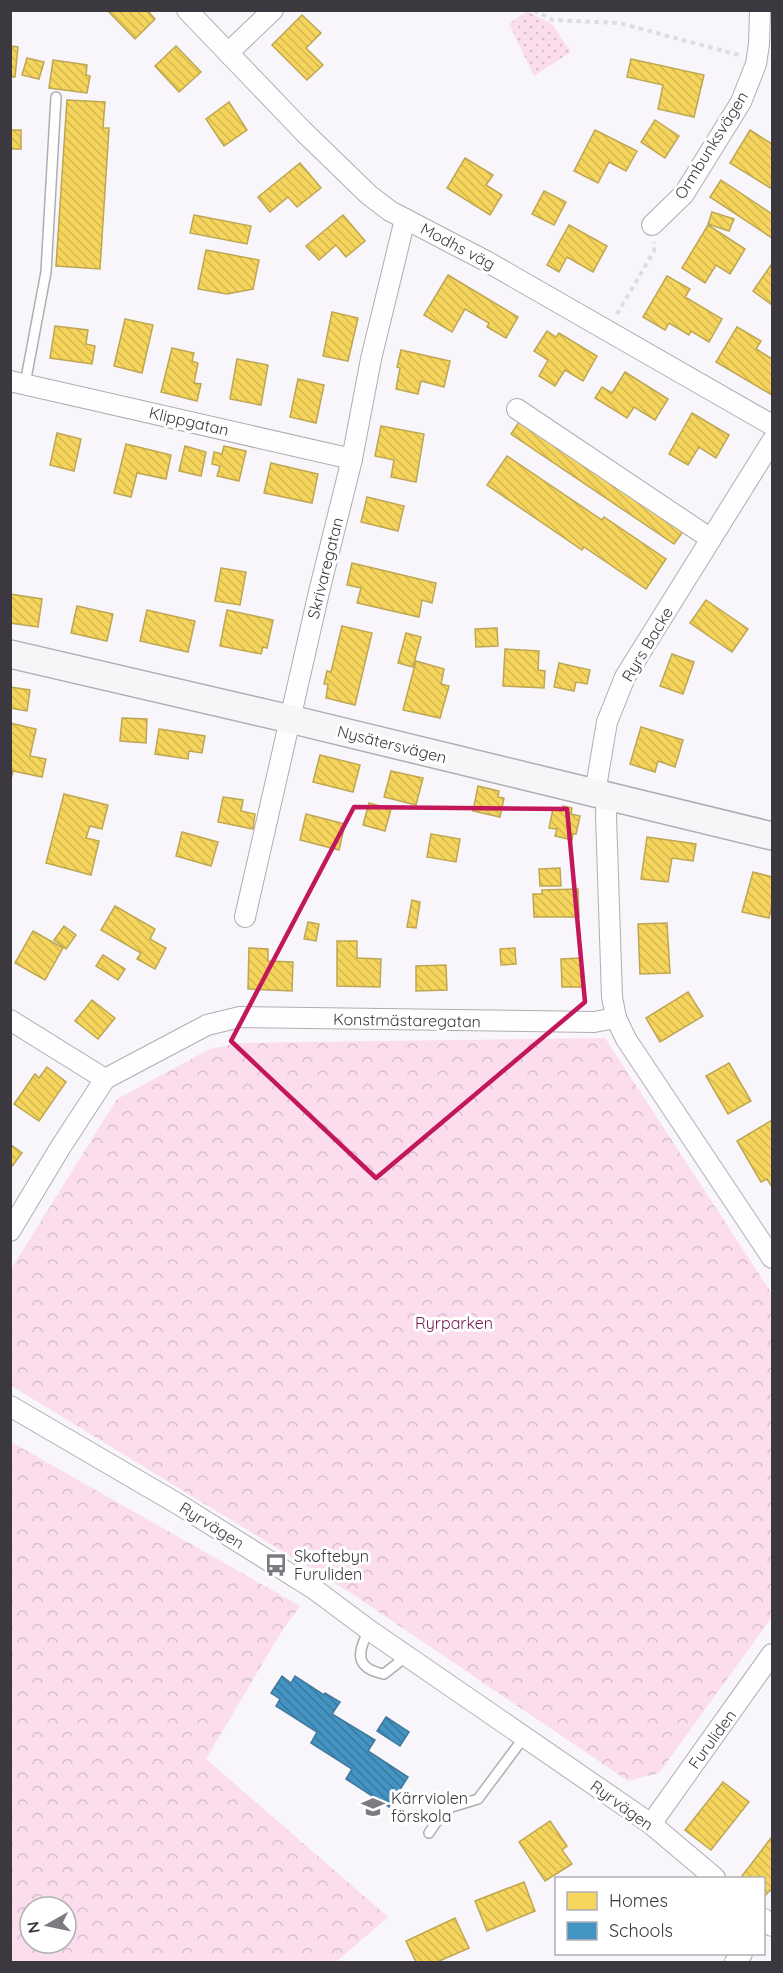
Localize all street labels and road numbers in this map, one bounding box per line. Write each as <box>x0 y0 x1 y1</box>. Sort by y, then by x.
street label: Ormbunksvägen <box>670 87 752 203</box>
street label: Modhs väg <box>417 218 499 274</box>
street label: Klippgatan <box>147 402 231 440</box>
street label: Skrivaregatan <box>303 515 347 621</box>
street label: Ryrs Backe <box>617 603 677 685</box>
street label: Nysätersvägen <box>335 721 449 767</box>
street label: Konstmästaregatan <box>333 1009 481 1031</box>
street label: Ryrvägen <box>176 1497 248 1553</box>
street label: Furuliden <box>684 1706 740 1772</box>
street label: Ryrvägen <box>587 1775 657 1835</box>

